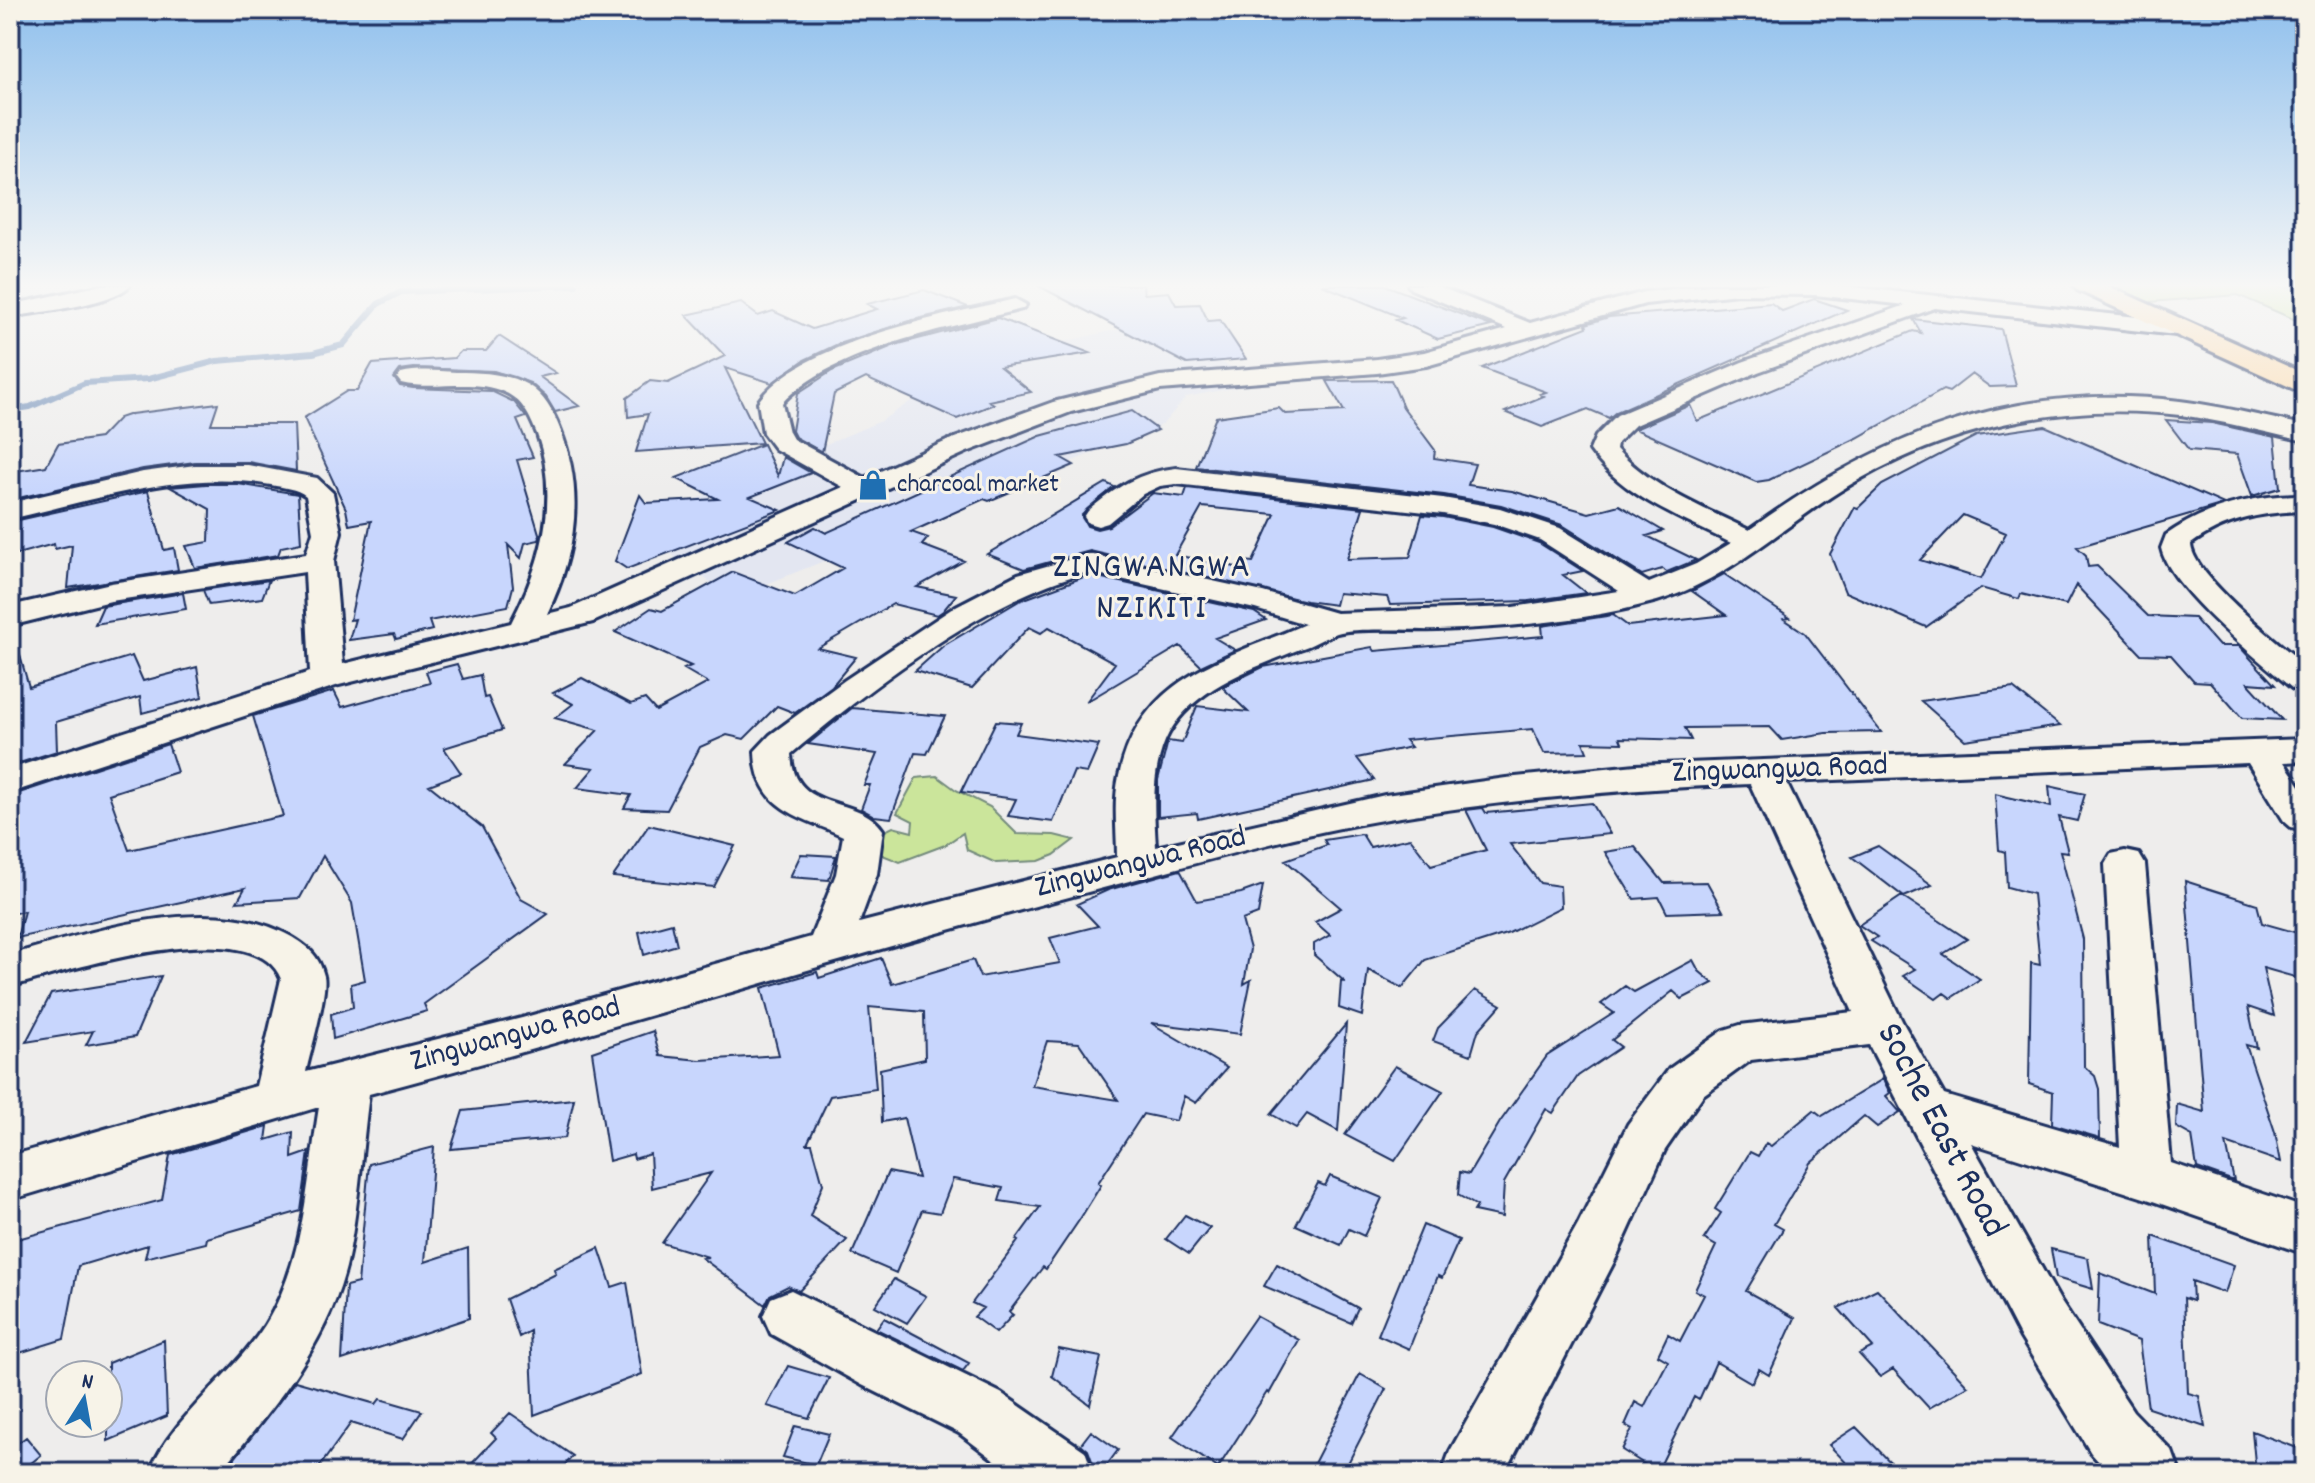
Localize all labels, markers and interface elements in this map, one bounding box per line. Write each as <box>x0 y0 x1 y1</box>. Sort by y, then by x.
place label: charcoal market <box>897 467 1059 504</box>
shop icon: charcoal market <box>856 468 890 502</box>
district label: ZINGWANGWA NZIKITI <box>1052 543 1252 636</box>
street label: Zingwangwa Road <box>1671 744 1889 798</box>
street label: Zingwangwa Road <box>1031 816 1251 912</box>
street label: Zingwangwa Road <box>406 986 626 1086</box>
street label: Soche East Road <box>1860 1014 2020 1248</box>
north arrow <box>44 1359 124 1439</box>
text: N <box>79 1367 96 1399</box>

